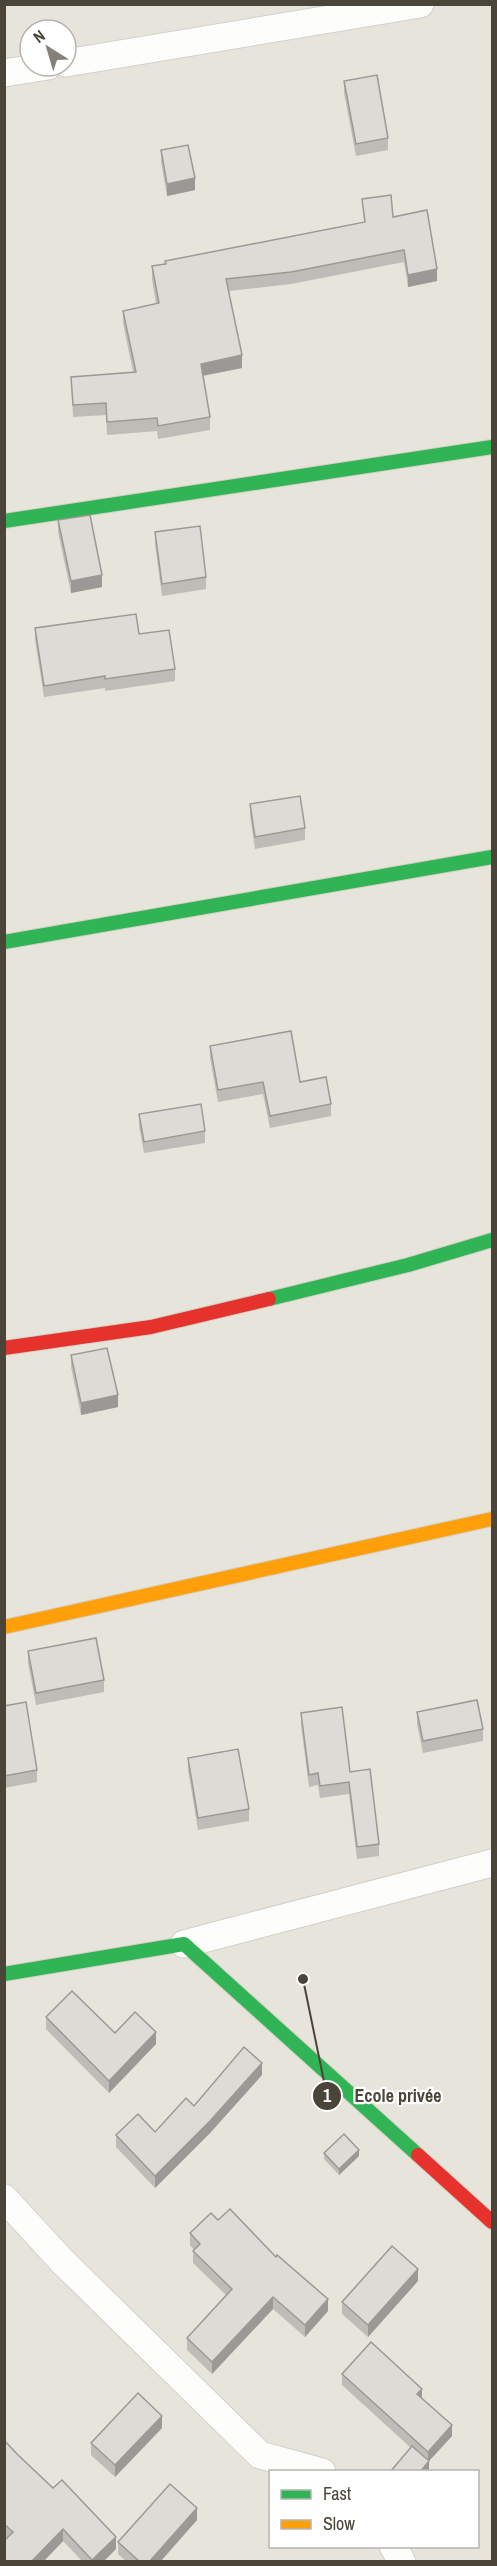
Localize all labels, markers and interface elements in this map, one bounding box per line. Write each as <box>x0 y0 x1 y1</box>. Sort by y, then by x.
north arrow <box>18 18 78 78</box>
text: N <box>29 24 49 48</box>
callout: Ecole privée <box>312 2078 453 2114</box>
text: 1 <box>323 2083 332 2108</box>
text: Ecole privée <box>355 2083 441 2108</box>
legend <box>269 2470 479 2548</box>
text: Fast <box>323 2481 351 2506</box>
text: Slow <box>323 2511 355 2536</box>

